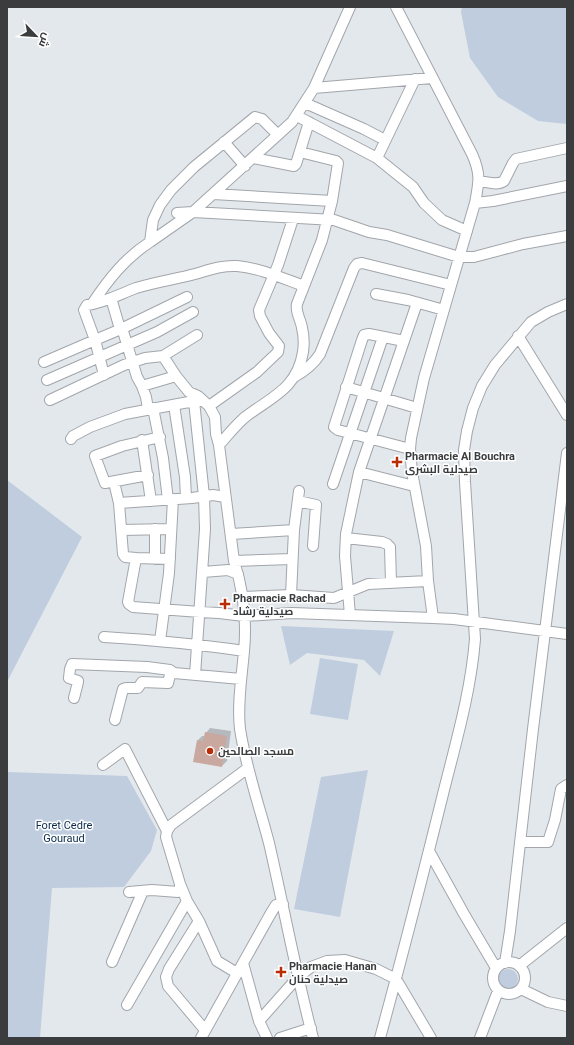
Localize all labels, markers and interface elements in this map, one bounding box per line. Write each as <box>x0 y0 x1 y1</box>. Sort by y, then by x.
north arrow <box>16 16 56 56</box>
text: ش <box>36 31 53 49</box>
place label: Pharmacie Al Bouchra صيدلية البشرى <box>405 450 515 476</box>
marker: Pharmacie Al Bouchra صيدلية البشرى <box>392 457 402 467</box>
place label: Pharmacie Rachad صيدلية رشاد <box>233 592 326 618</box>
marker: Pharmacie Rachad صيدلية رشاد <box>220 599 230 609</box>
place label: مسجد الصالحين <box>218 745 294 758</box>
marker: مسجد الصالحين <box>205 746 215 756</box>
park label: Foret Cedre Gouraud <box>36 819 93 845</box>
place label: Pharmacie Hanan صيدلية حنان <box>289 960 377 986</box>
marker: Pharmacie Hanan صيدلية حنان <box>276 967 286 977</box>

